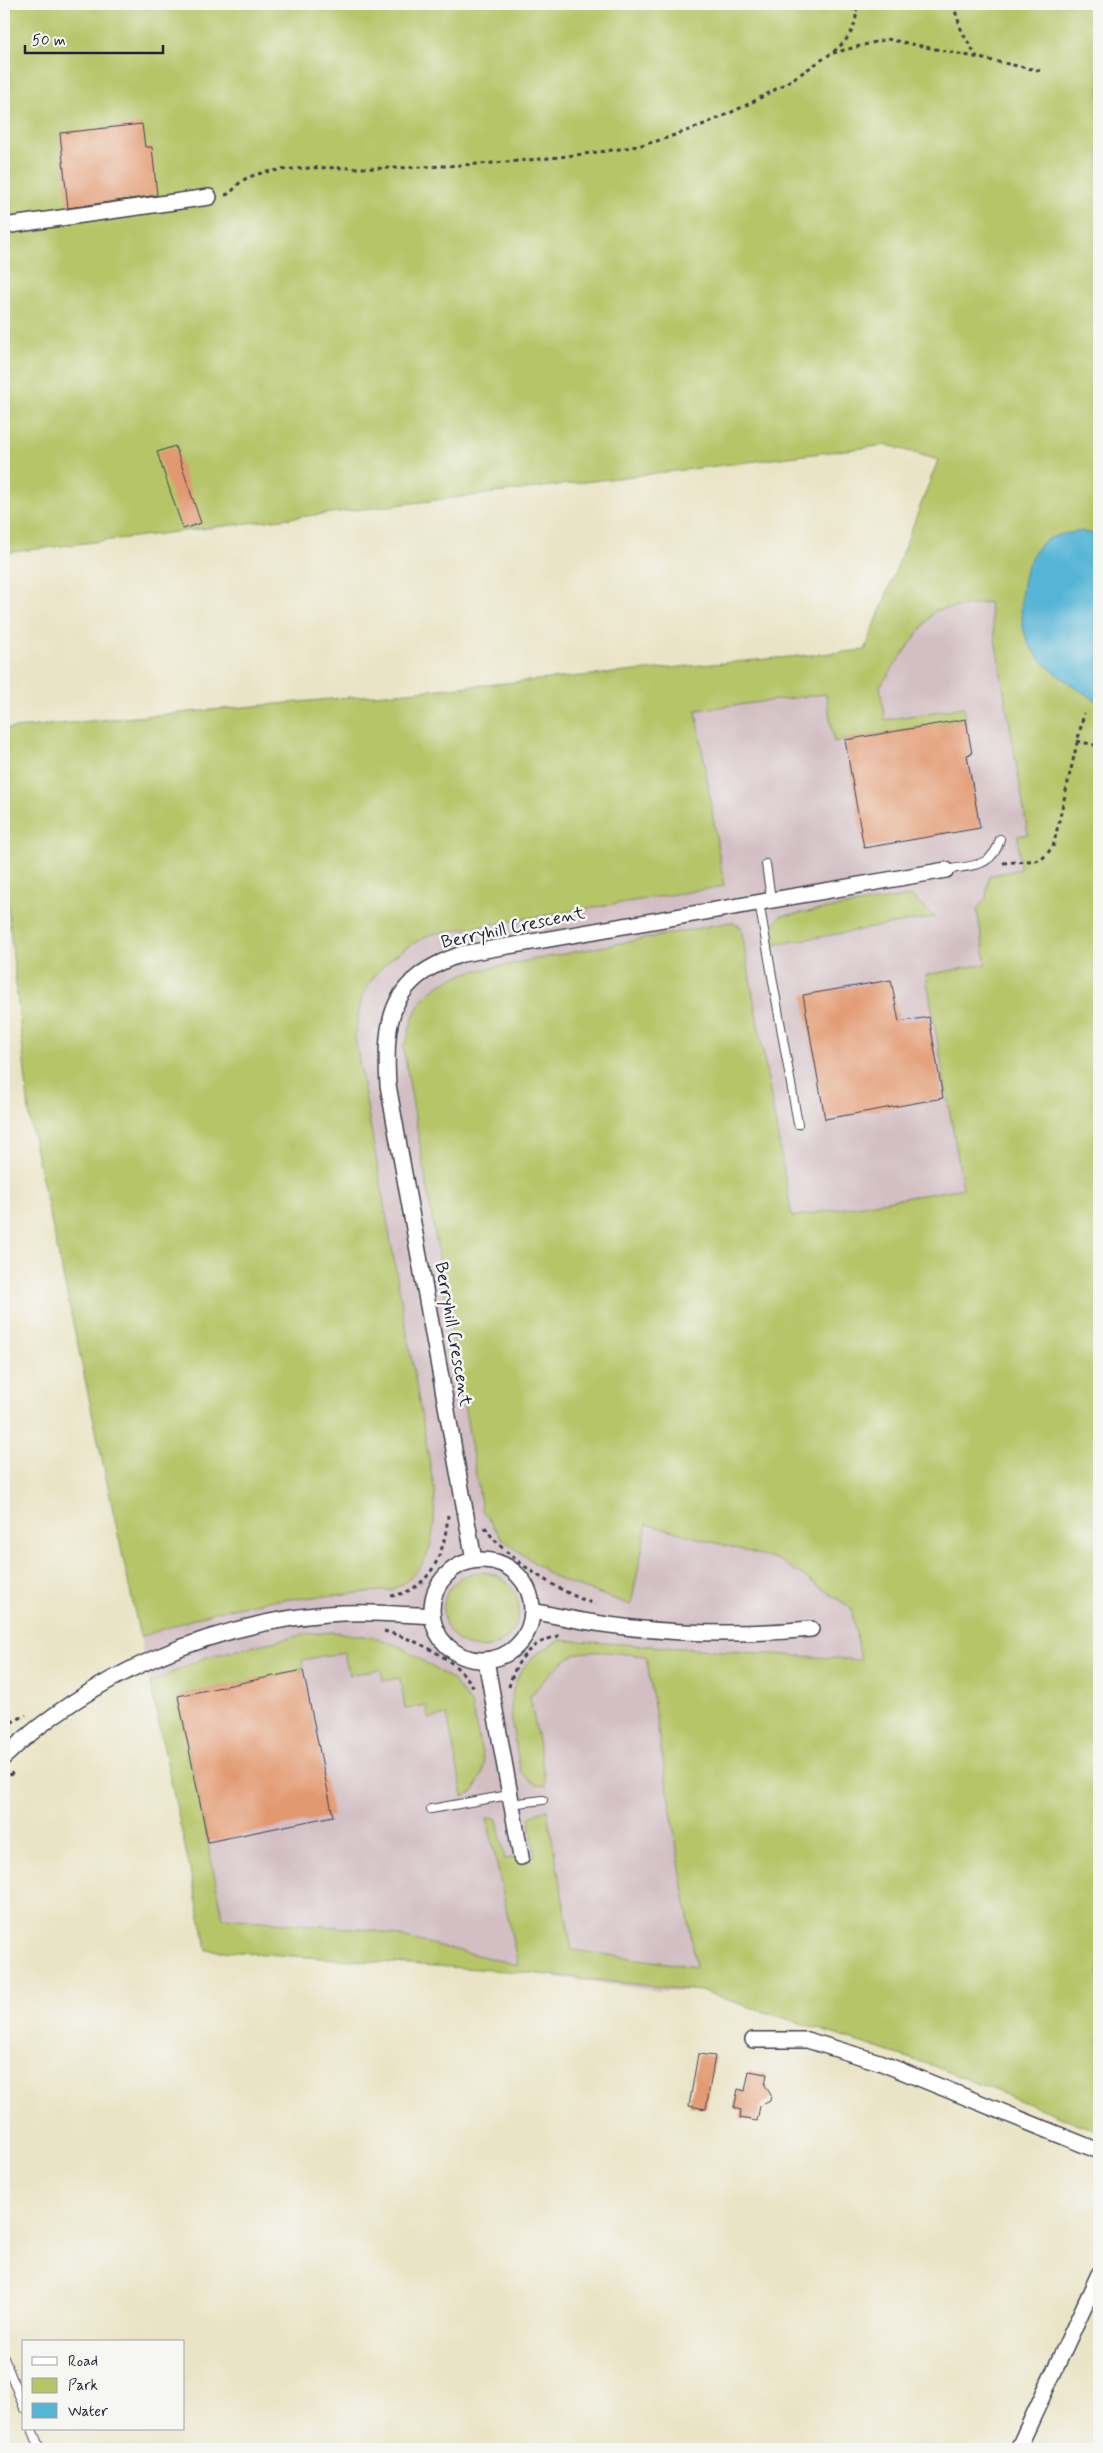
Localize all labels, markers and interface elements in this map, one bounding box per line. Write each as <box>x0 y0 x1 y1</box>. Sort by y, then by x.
scale bar <box>25 22 162 54</box>
text: 50 m <box>32 31 66 51</box>
street label: Berryhill Crescent <box>439 901 587 955</box>
street label: Berryhill Crescent <box>428 1260 478 1408</box>
legend <box>22 2340 185 2430</box>
text: Road <box>68 2352 98 2372</box>
text: Park <box>68 2376 98 2396</box>
text: Water <box>68 2402 108 2422</box>

